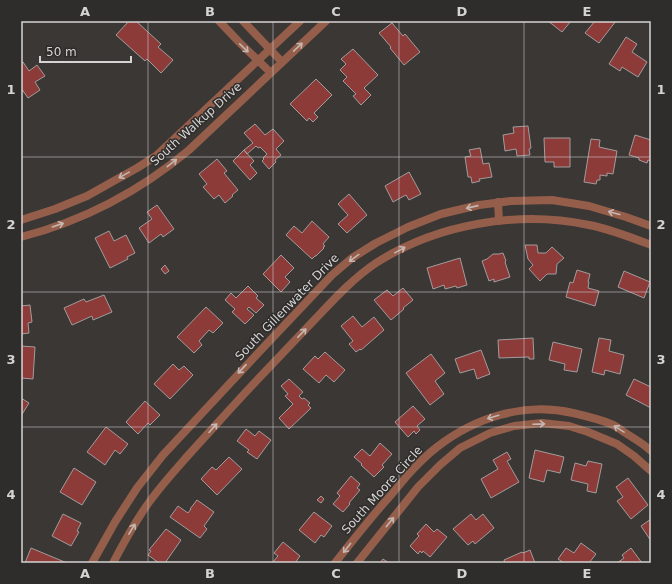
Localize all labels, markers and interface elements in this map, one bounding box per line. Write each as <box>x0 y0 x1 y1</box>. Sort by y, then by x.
text: A <box>80 4 90 19</box>
text: B <box>205 4 215 19</box>
text: C <box>331 4 341 19</box>
text: D <box>457 4 468 19</box>
text: E <box>583 4 591 19</box>
scale bar <box>40 38 131 64</box>
one-way arrow <box>239 43 249 52</box>
one-way arrow <box>293 43 303 52</box>
text: 50 m <box>46 45 77 59</box>
street label: South Walkup Drive <box>147 79 245 169</box>
text: 1 <box>6 82 16 97</box>
text: 1 <box>656 82 666 97</box>
one-way arrow <box>166 159 177 168</box>
one-way arrow <box>118 172 130 180</box>
one-way arrow <box>466 203 479 211</box>
one-way arrow <box>608 209 621 217</box>
text: 2 <box>6 217 16 232</box>
text: 2 <box>656 217 666 232</box>
one-way arrow <box>52 221 65 228</box>
one-way arrow <box>394 245 406 253</box>
street label: South Gillenwater Drive <box>232 251 342 363</box>
one-way arrow <box>348 253 359 262</box>
one-way arrow <box>297 328 307 338</box>
text: 3 <box>6 352 16 367</box>
text: 3 <box>656 352 666 367</box>
one-way arrow <box>238 364 247 375</box>
one-way arrow <box>487 414 500 421</box>
one-way arrow <box>532 420 545 428</box>
one-way arrow <box>208 422 217 433</box>
one-way arrow <box>613 424 625 432</box>
street label: South Moore Circle <box>339 443 425 537</box>
text: 4 <box>6 487 16 502</box>
text: 4 <box>656 487 666 502</box>
one-way arrow <box>386 516 395 527</box>
one-way arrow <box>128 524 136 535</box>
one-way arrow <box>342 543 351 554</box>
text: A <box>80 566 90 581</box>
text: B <box>205 566 215 581</box>
text: C <box>331 566 341 581</box>
text: D <box>457 566 468 581</box>
text: E <box>583 566 591 581</box>

